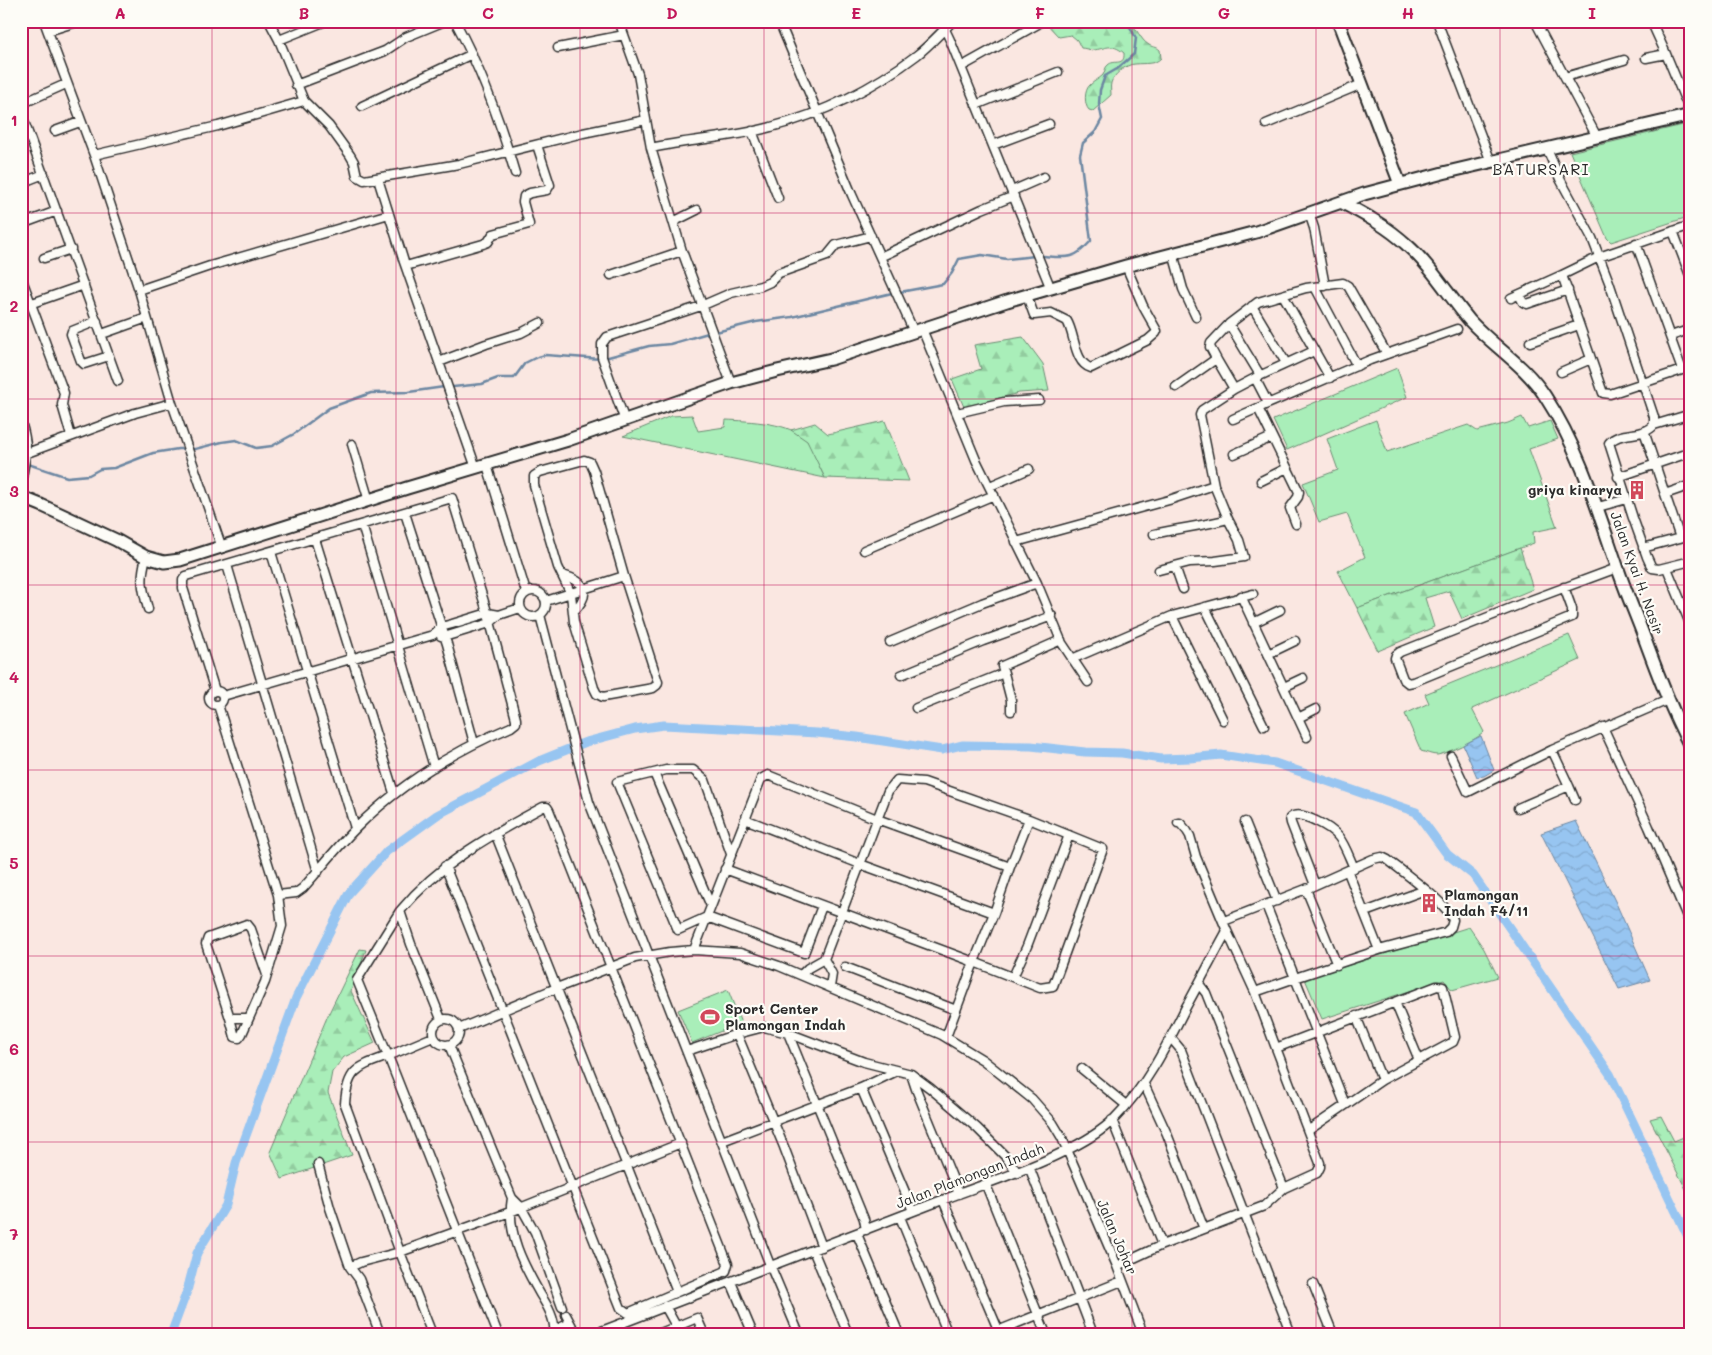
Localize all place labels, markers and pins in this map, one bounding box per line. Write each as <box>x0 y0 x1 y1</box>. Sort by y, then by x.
building icon: griya kinarya <box>1626 479 1648 501</box>
place label: griya kinarya <box>1528 480 1622 499</box>
place label: Plamongan Indah F4/11 <box>1444 885 1528 920</box>
building icon: Plamongan Indah F4/11 <box>1418 892 1440 914</box>
place label: Sport Center Plamongan Indah <box>725 999 845 1034</box>
sports icon: Sport Center Plamongan Indah <box>699 1006 721 1028</box>

